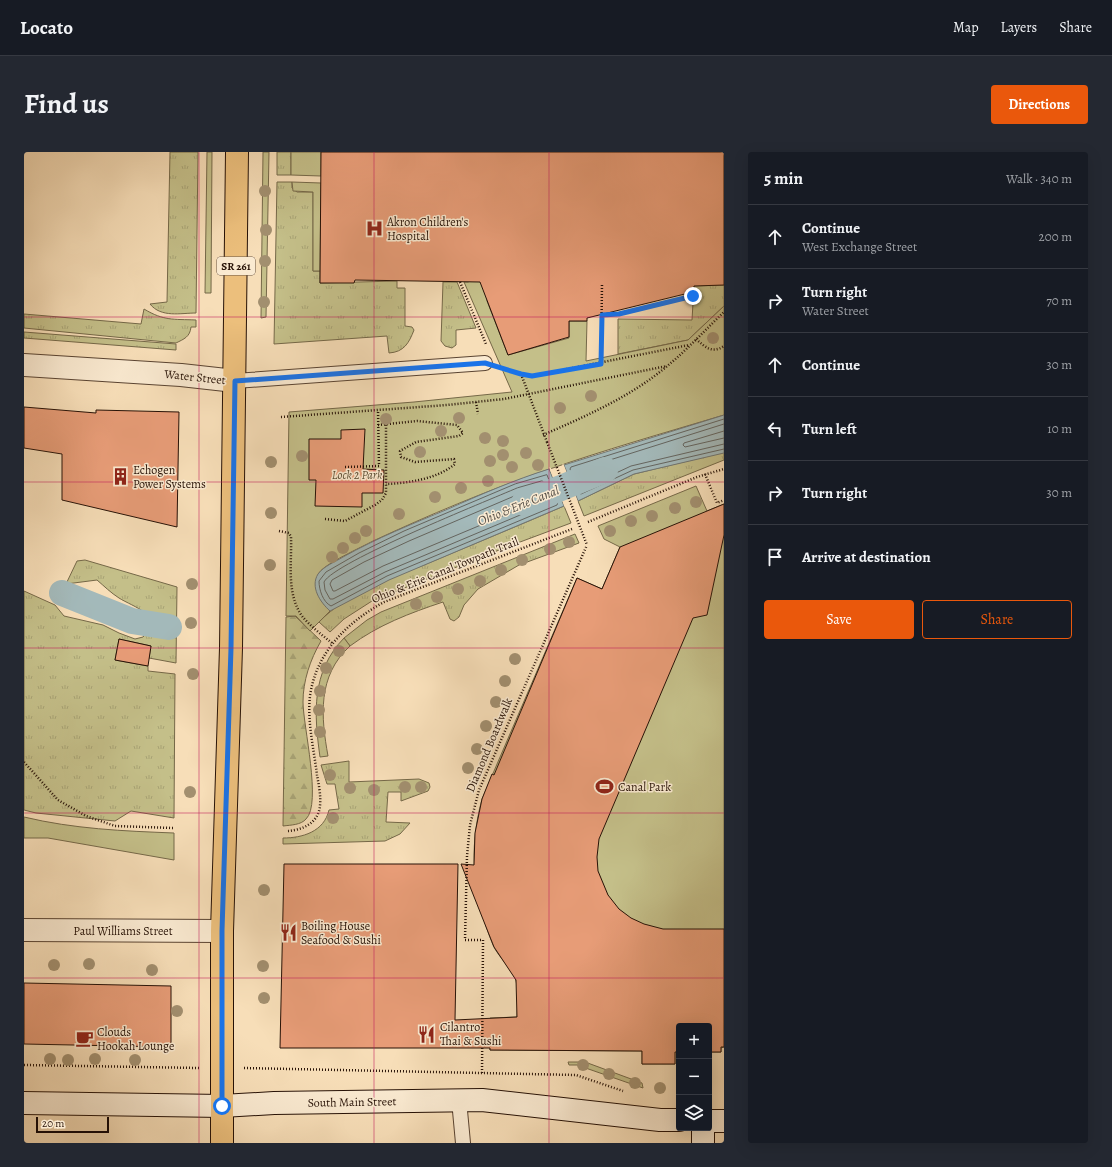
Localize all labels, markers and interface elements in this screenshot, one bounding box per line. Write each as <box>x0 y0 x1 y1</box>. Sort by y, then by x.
text: Locato <box>20 15 73 41</box>
text: Map <box>953 18 979 37</box>
text: Layers <box>1001 18 1037 37</box>
text: Share <box>1059 18 1092 37</box>
text: Find us <box>24 85 109 123</box>
button: Directions <box>991 85 1088 124</box>
text: 5 min <box>764 167 803 190</box>
text: Walk · 340 m <box>1006 170 1072 187</box>
place label: Akron Children's Hospital <box>386 214 468 244</box>
text: Continue <box>802 218 860 238</box>
hospital icon: Akron Children's Hospital <box>364 219 384 239</box>
icon: ahead <box>764 226 786 248</box>
text: 200 m <box>1039 228 1072 245</box>
text: West Exchange Street <box>802 238 917 255</box>
road number: SR 261 <box>217 257 255 275</box>
text: Turn right <box>802 282 867 302</box>
route end <box>684 287 702 305</box>
icon: right <box>764 290 786 312</box>
text: 70 m <box>1046 292 1072 309</box>
text: Water Street <box>802 302 869 319</box>
icon: ahead <box>764 354 786 376</box>
text: Continue <box>802 355 860 375</box>
text: 30 m <box>1046 356 1072 373</box>
street label: Water Street <box>163 366 227 388</box>
icon: left <box>764 418 786 440</box>
text: Turn left <box>802 419 857 439</box>
text: 10 m <box>1047 420 1072 437</box>
place label: Echogen Power Systems <box>133 462 206 492</box>
building icon: Echogen Power Systems <box>110 467 130 487</box>
park label: Lock 2 Park <box>332 467 383 483</box>
water label: Ohio & Erie Canal <box>475 481 562 530</box>
icon: right <box>764 482 786 504</box>
text: Turn right <box>802 483 867 503</box>
text: 30 m <box>1046 484 1072 501</box>
street label: Ohio & Erie Canal Towpath Trail <box>369 533 521 607</box>
icon: arrive <box>764 546 786 568</box>
text: Arrive at destination <box>802 547 931 567</box>
button: Save <box>764 600 914 639</box>
button: Share <box>922 600 1072 639</box>
street label: Diamond Boardwalk <box>462 695 516 795</box>
sports icon: Canal Park <box>595 777 615 797</box>
place label: Canal Park <box>618 779 671 795</box>
place label: Boiling House Seafood & Sushi <box>301 918 381 948</box>
street label: Paul Williams Street <box>73 923 173 939</box>
restaurant icon: Boiling House Seafood & Sushi <box>278 923 298 943</box>
place label: Cilantro Thai & Sushi <box>440 1019 501 1049</box>
map controls <box>676 1023 712 1131</box>
button: + <box>676 1023 712 1059</box>
place label: Clouds Hookah Lounge <box>97 1024 174 1054</box>
restaurant icon: Cilantro Thai & Sushi <box>417 1024 437 1044</box>
cafe icon: Clouds Hookah Lounge <box>74 1029 94 1049</box>
button: − <box>676 1059 712 1095</box>
street label: South Main Street <box>307 1093 397 1111</box>
button: layers <box>676 1095 712 1131</box>
route start <box>213 1097 231 1115</box>
scale bar <box>36 1115 109 1134</box>
text: 20 m <box>42 1116 64 1131</box>

